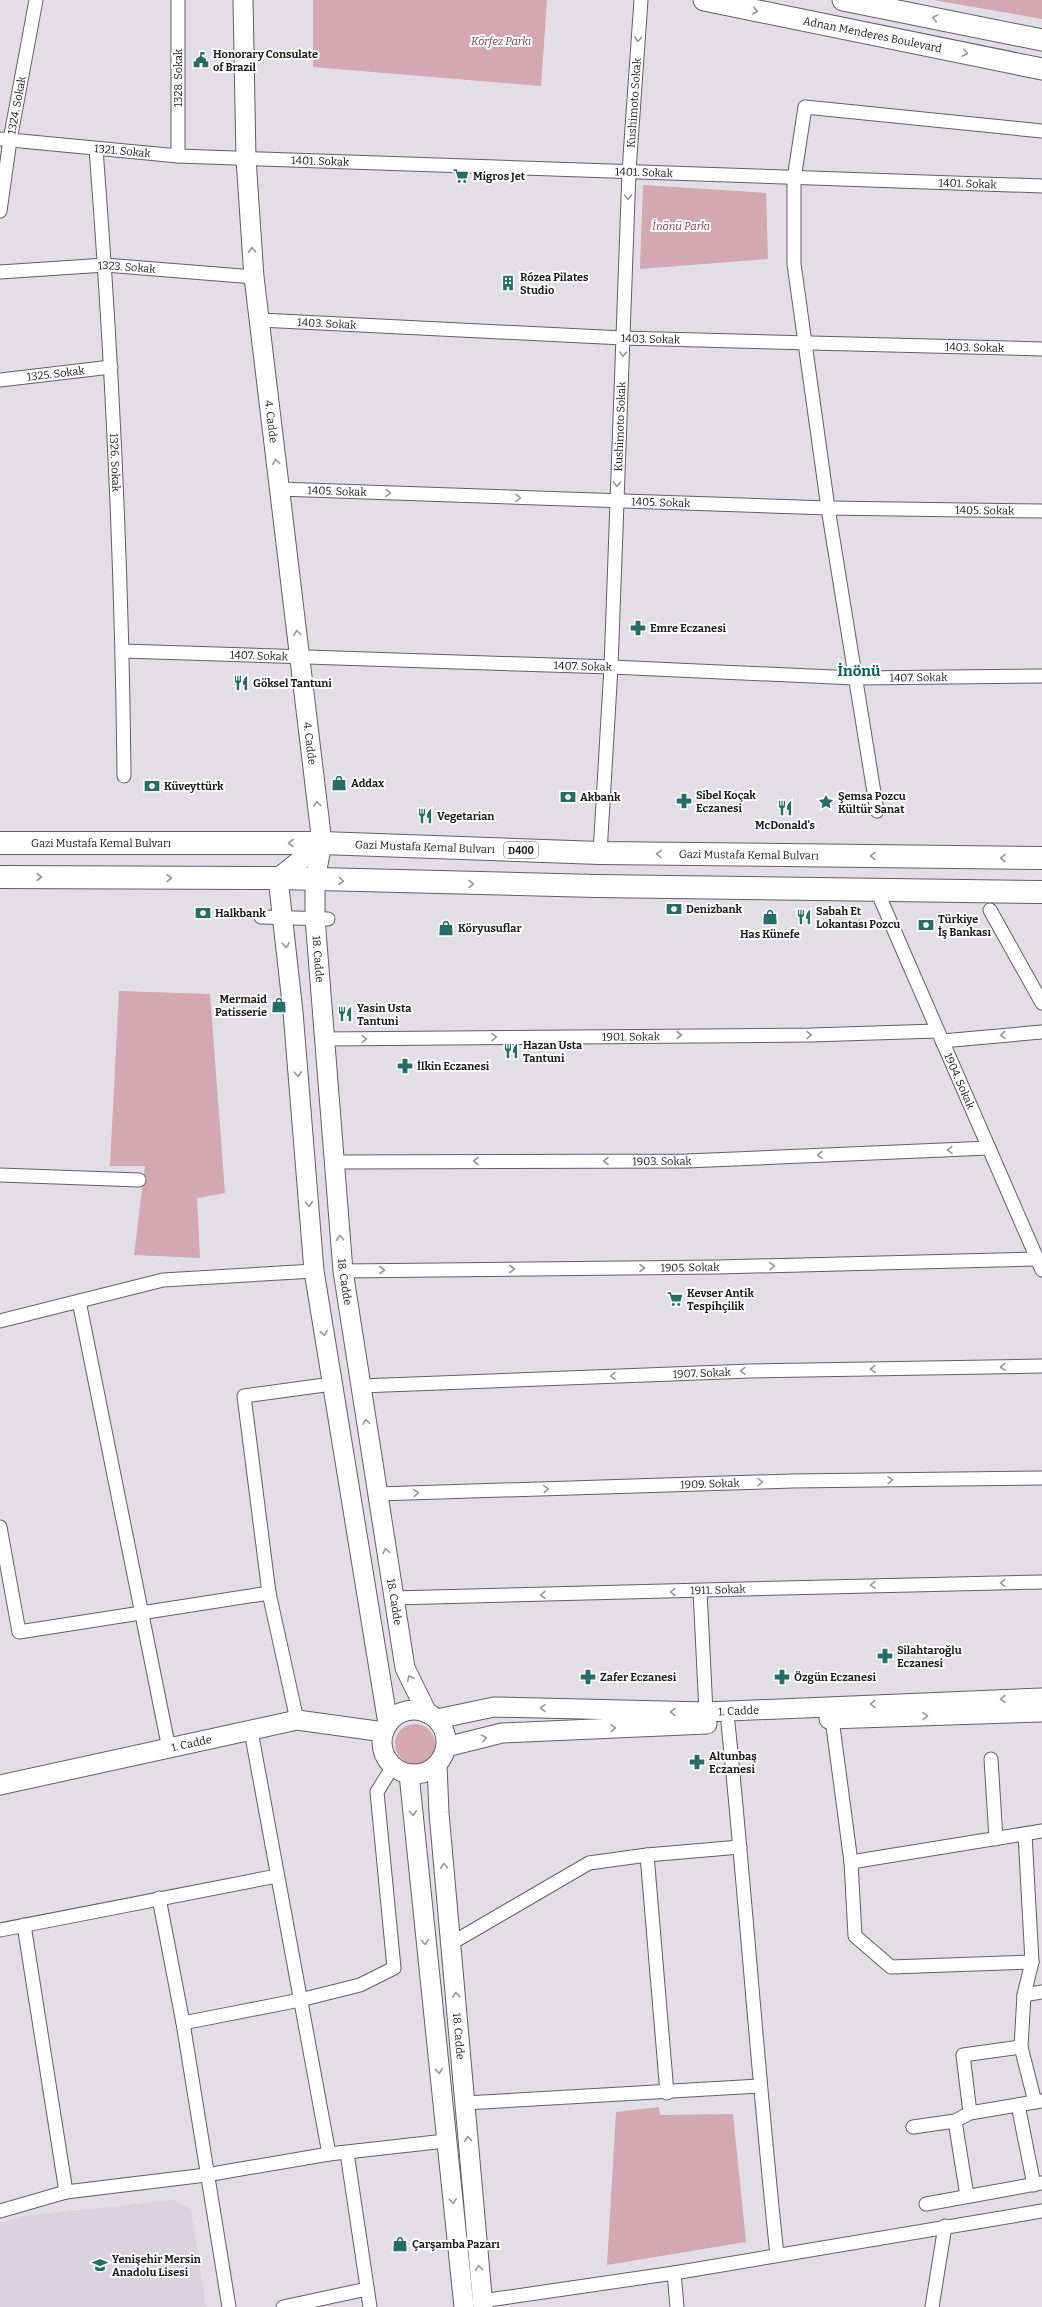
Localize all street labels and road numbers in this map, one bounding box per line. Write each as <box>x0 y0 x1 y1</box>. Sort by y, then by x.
street label: Adnan Menderes Boulevard <box>802 14 943 56</box>
street label: 1328. Sokak <box>172 48 185 107</box>
street label: Kushimoto Sokak <box>625 57 644 148</box>
street label: 1324. Sokak <box>5 75 29 135</box>
street label: 1321. Sokak <box>94 142 152 160</box>
street label: 1401. Sokak <box>291 154 350 169</box>
street label: 1401. Sokak <box>615 165 674 180</box>
street label: 1401. Sokak <box>938 176 998 191</box>
street label: 1323. Sokak <box>97 259 157 276</box>
street label: 1403. Sokak <box>297 316 358 332</box>
street label: 1403. Sokak <box>621 332 681 347</box>
street label: 1403. Sokak <box>945 340 1005 355</box>
street label: 1325. Sokak <box>26 364 86 384</box>
street label: Kushimoto Sokak <box>612 381 628 472</box>
street label: 4. Cadde <box>262 400 280 444</box>
street label: 1326. Sokak <box>107 433 123 493</box>
street label: 1405. Sokak <box>307 484 367 499</box>
street label: 1405. Sokak <box>631 495 691 510</box>
street label: 1405. Sokak <box>955 504 1015 518</box>
street label: 1407. Sokak <box>230 649 289 663</box>
street label: 1407. Sokak <box>553 659 613 674</box>
street label: 1407. Sokak <box>889 671 948 685</box>
street label: 4. Cadde <box>301 721 319 766</box>
street label: Gazi Mustafa Kemal Bulvarı <box>31 837 172 850</box>
street label: Gazi Mustafa Kemal Bulvarı <box>355 838 496 856</box>
road number: D400 <box>504 842 538 858</box>
street label: Gazi Mustafa Kemal Bulvarı <box>679 848 820 862</box>
street label: 18. Cadde <box>309 935 326 983</box>
street label: 1901. Sokak <box>602 1030 661 1044</box>
street label: 1904. Sokak <box>941 1051 977 1112</box>
street label: 1903. Sokak <box>632 1155 693 1168</box>
street label: 18. Cadde <box>335 1258 354 1306</box>
street label: 1905. Sokak <box>660 1261 720 1275</box>
street label: 1907. Sokak <box>672 1366 732 1381</box>
street label: 1909. Sokak <box>680 1477 741 1492</box>
street label: 18. Cadde <box>384 1578 404 1626</box>
street label: 1911. Sokak <box>690 1583 747 1597</box>
street label: 1. Cadde <box>718 1704 759 1718</box>
street label: 1. Cadde <box>170 1733 213 1754</box>
street label: 18. Cadde <box>450 2012 467 2060</box>

